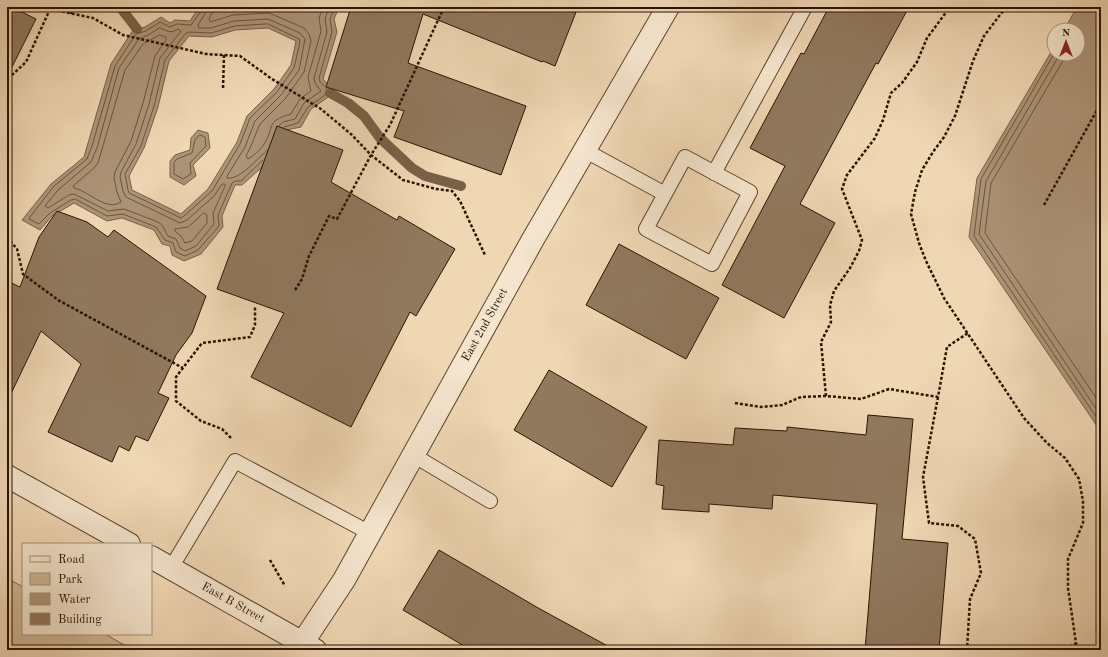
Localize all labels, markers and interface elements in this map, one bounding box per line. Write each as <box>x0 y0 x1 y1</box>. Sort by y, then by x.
north arrow <box>1046 22 1086 62</box>
text: N <box>1062 28 1071 39</box>
street label: East 2nd Street <box>460 286 510 364</box>
legend <box>22 543 152 635</box>
text: Road <box>58 554 85 566</box>
text: Park <box>58 574 83 586</box>
street label: East B Street <box>199 581 267 625</box>
text: Water <box>58 594 91 606</box>
text: Building <box>58 614 102 626</box>

